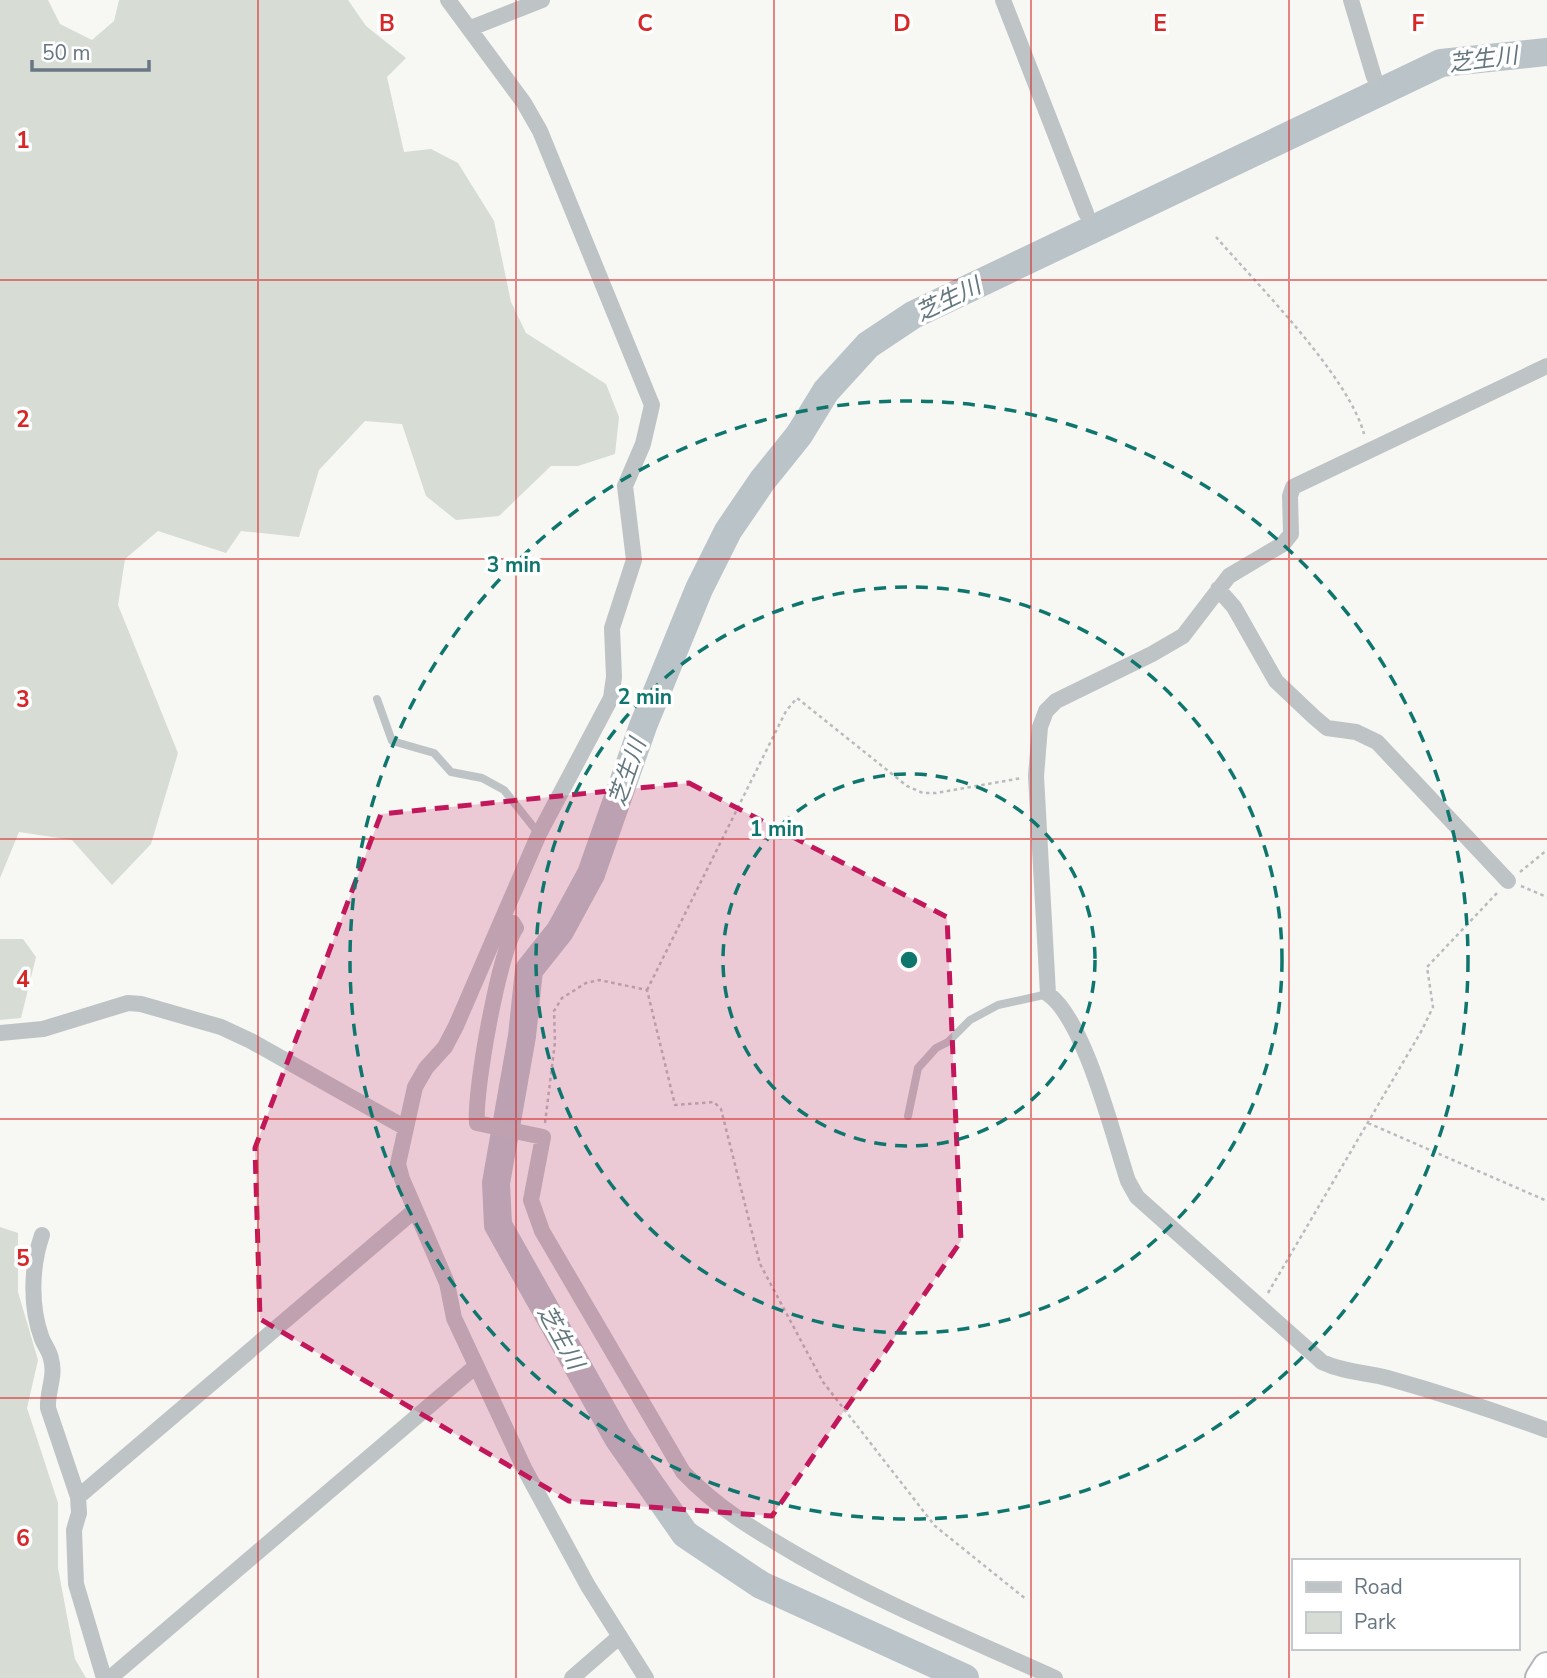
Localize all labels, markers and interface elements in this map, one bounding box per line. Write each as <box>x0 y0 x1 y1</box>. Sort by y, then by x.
text: B <box>379 8 395 39</box>
text: C <box>637 8 653 39</box>
text: D <box>893 8 911 39</box>
text: E <box>1153 8 1167 39</box>
text: F <box>1412 8 1425 39</box>
scale bar <box>32 28 149 72</box>
text: 50 m <box>42 39 91 67</box>
water label: 芝生川 <box>1447 40 1522 79</box>
text: 1 <box>16 125 30 156</box>
water label: 芝生川 <box>910 269 989 329</box>
text: 2 <box>16 404 30 435</box>
text: 3 min <box>487 551 541 579</box>
text: 2 min <box>618 683 672 711</box>
text: 3 <box>16 684 30 715</box>
water label: 芝生川 <box>602 732 654 810</box>
text: 1 min <box>750 815 804 843</box>
centre of rings <box>897 948 921 972</box>
text: 4 <box>16 964 30 995</box>
text: 5 <box>16 1243 30 1274</box>
water label: 芝生川 <box>530 1300 592 1378</box>
text: 6 <box>16 1523 30 1554</box>
legend <box>1292 1559 1519 1650</box>
text: Road <box>1354 1573 1403 1601</box>
text: Park <box>1354 1608 1396 1636</box>

